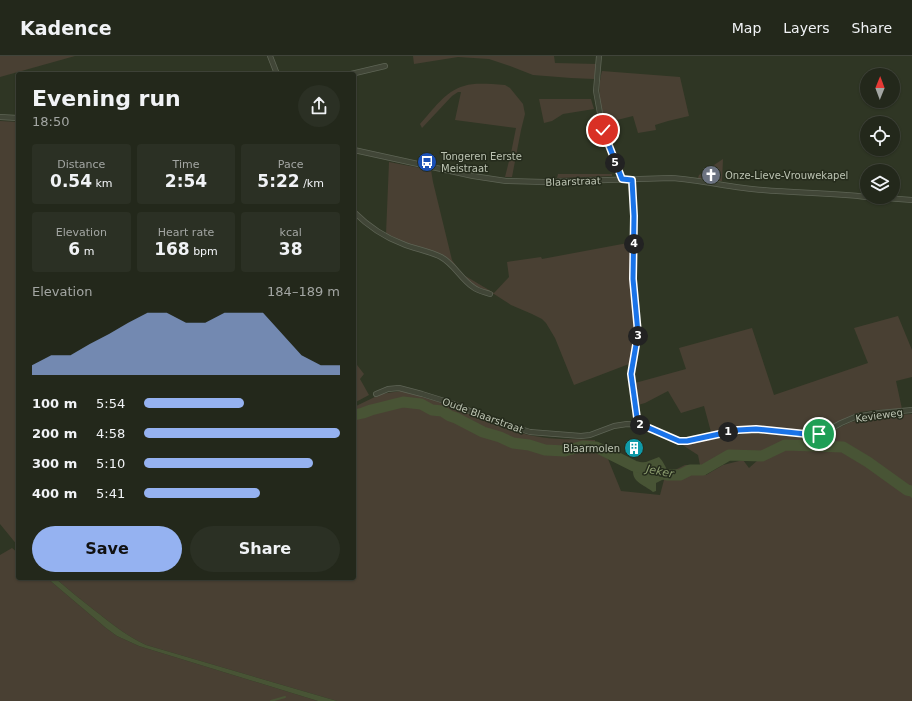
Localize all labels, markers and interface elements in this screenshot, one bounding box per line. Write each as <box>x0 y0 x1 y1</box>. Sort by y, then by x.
text: Kadence <box>20 17 112 39</box>
text: Map <box>732 20 761 36</box>
text: Layers <box>783 20 830 36</box>
text: Share <box>852 20 892 36</box>
north arrow <box>860 68 900 108</box>
map controls <box>860 68 900 204</box>
button: share <box>298 85 340 127</box>
text: Evening run <box>32 86 181 111</box>
pin <box>586 113 620 147</box>
text: 18:50 <box>32 114 69 129</box>
button: locate <box>860 116 900 156</box>
icon: check <box>592 119 614 141</box>
bus stop icon: Tongeren Eerste Meistraat <box>416 151 438 173</box>
place label: Tongeren Eerste Meistraat <box>440 151 522 174</box>
pin: 5 <box>605 153 625 173</box>
text: 5 <box>611 156 619 169</box>
text: Distance <box>57 158 105 171</box>
text: Time <box>173 158 199 171</box>
text: Pace <box>278 158 304 171</box>
church icon: Onze-Lieve-Vrouwekapel <box>700 164 722 186</box>
button: layers <box>860 164 900 204</box>
place label: Onze-Lieve-Vrouwekapel <box>725 170 848 181</box>
text: 0.54 <box>50 171 92 191</box>
text: 2:54 <box>165 171 207 191</box>
text: 5:22 <box>257 171 300 191</box>
street label: Blaarstraat <box>545 175 601 188</box>
text: km <box>92 177 113 190</box>
text: /km <box>300 177 324 190</box>
text: Elevation <box>56 226 107 239</box>
text: Heart rate <box>158 226 214 239</box>
text: kcal <box>280 226 302 239</box>
pin: 4 <box>624 234 644 254</box>
text: 4 <box>630 237 638 250</box>
text: 6 <box>68 239 80 259</box>
text: 168 <box>154 239 190 259</box>
text: 38 <box>279 239 302 259</box>
text: m <box>80 245 94 258</box>
text: bpm <box>190 245 218 258</box>
text: Elevation <box>32 284 92 299</box>
text: 184–189 m <box>267 284 340 299</box>
pin: 3 <box>628 326 648 346</box>
text: 3 <box>634 329 642 342</box>
text: 100 m <box>32 396 77 411</box>
text: 5:54 <box>96 396 125 411</box>
street label: Oude Blaarstraat <box>441 396 525 435</box>
street label: Kevieweg <box>855 407 903 424</box>
pin: 2 <box>630 415 650 435</box>
pin <box>802 417 836 451</box>
text: 2 <box>636 418 644 431</box>
pin: 1 <box>718 422 738 442</box>
icon: arrive <box>808 423 830 445</box>
text: 1 <box>724 425 732 438</box>
text: 200 m <box>32 426 77 441</box>
text: 4:58 <box>96 426 125 441</box>
building icon: Blaarmolen <box>623 437 645 459</box>
place label: Blaarmolen <box>563 443 620 454</box>
text: 300 m <box>32 456 77 471</box>
text: 5:10 <box>96 456 125 471</box>
water label: Jeker <box>643 462 676 481</box>
text: 400 m <box>32 486 77 501</box>
text: 5:41 <box>96 486 125 501</box>
button: Save <box>32 526 182 572</box>
button: Share <box>190 526 340 572</box>

